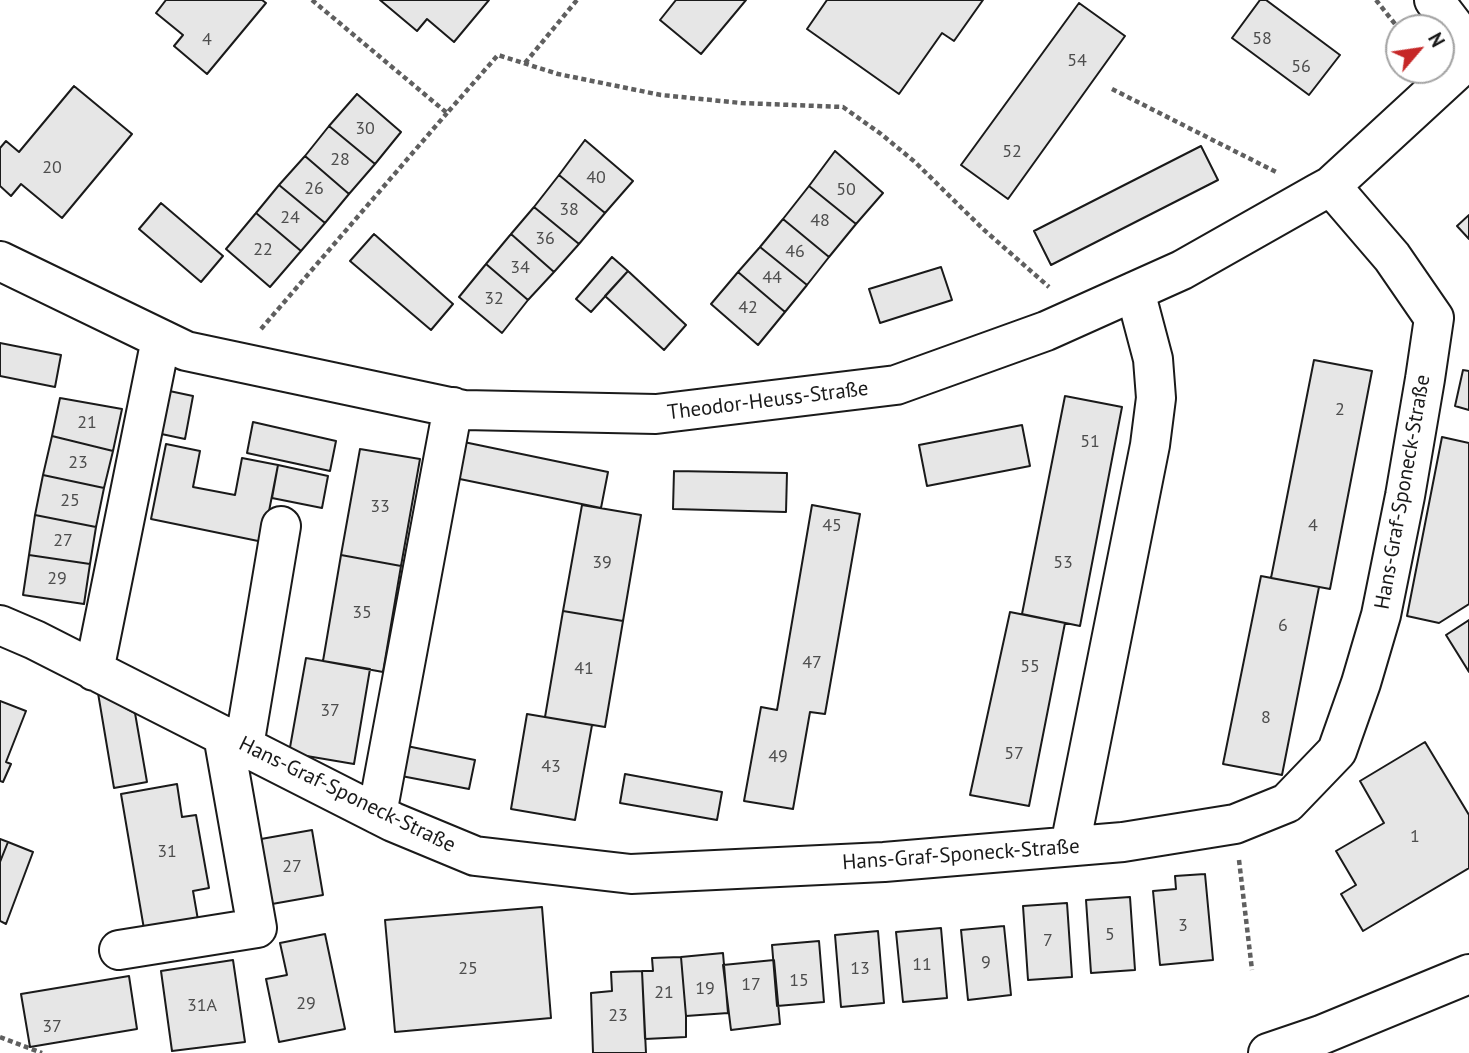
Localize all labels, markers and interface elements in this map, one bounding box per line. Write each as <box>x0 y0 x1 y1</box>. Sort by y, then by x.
north arrow <box>1385 14 1455 84</box>
house number: 58 <box>1252 28 1272 50</box>
house number: 4 <box>202 29 212 51</box>
text: N <box>1423 29 1450 51</box>
house number: 54 <box>1067 50 1087 72</box>
house number: 56 <box>1291 56 1311 78</box>
house number: 30 <box>355 118 375 140</box>
house number: 52 <box>1002 141 1022 163</box>
house number: 28 <box>330 149 350 171</box>
house number: 20 <box>42 157 62 179</box>
house number: 40 <box>586 167 606 189</box>
house number: 26 <box>304 178 324 200</box>
house number: 50 <box>836 179 856 201</box>
house number: 38 <box>559 199 579 221</box>
house number: 24 <box>280 207 300 229</box>
house number: 48 <box>810 210 830 232</box>
house number: 36 <box>535 228 555 250</box>
house number: 22 <box>253 239 273 261</box>
house number: 46 <box>785 241 805 263</box>
house number: 34 <box>510 257 530 279</box>
house number: 44 <box>762 267 782 289</box>
house number: 32 <box>484 288 504 310</box>
house number: 42 <box>738 297 758 319</box>
street label: Hans-Graf-Sponeck-Straße <box>1370 373 1436 611</box>
street label: Theodor-Heuss-Straße <box>666 376 870 426</box>
house number: 2 <box>1335 399 1345 421</box>
house number: 21 <box>77 412 97 434</box>
house number: 51 <box>1080 431 1100 453</box>
house number: 23 <box>68 452 88 474</box>
house number: 25 <box>60 490 80 512</box>
house number: 33 <box>370 496 390 518</box>
house number: 45 <box>822 515 842 537</box>
house number: 4 <box>1308 515 1318 537</box>
house number: 27 <box>53 530 73 552</box>
house number: 39 <box>592 552 612 574</box>
house number: 53 <box>1053 552 1073 574</box>
house number: 29 <box>47 568 67 590</box>
house number: 35 <box>352 602 372 624</box>
house number: 6 <box>1278 615 1288 637</box>
house number: 47 <box>802 652 822 674</box>
house number: 55 <box>1020 656 1040 678</box>
house number: 41 <box>574 658 594 680</box>
house number: 37 <box>320 700 340 722</box>
house number: 8 <box>1261 707 1271 729</box>
street label: Hans-Graf-Sponeck-Straße <box>235 732 459 858</box>
house number: 57 <box>1004 743 1024 765</box>
house number: 49 <box>768 746 788 768</box>
house number: 43 <box>541 756 561 778</box>
house number: 1 <box>1410 826 1420 848</box>
street label: Hans-Graf-Sponeck-Straße <box>841 834 1081 876</box>
house number: 31 <box>157 841 177 863</box>
house number: 27 <box>282 856 302 878</box>
house number: 3 <box>1178 915 1188 937</box>
house number: 5 <box>1105 924 1115 946</box>
house number: 7 <box>1043 930 1053 952</box>
house number: 9 <box>981 952 991 974</box>
house number: 11 <box>912 954 932 976</box>
house number: 25 <box>458 958 478 980</box>
house number: 13 <box>850 958 870 980</box>
house number: 15 <box>789 970 809 992</box>
house number: 17 <box>741 974 761 996</box>
house number: 19 <box>695 978 715 1000</box>
house number: 21 <box>654 982 674 1004</box>
house number: 29 <box>296 993 316 1015</box>
house number: 31A <box>187 995 217 1017</box>
house number: 23 <box>608 1005 628 1027</box>
house number: 37 <box>42 1016 62 1038</box>

